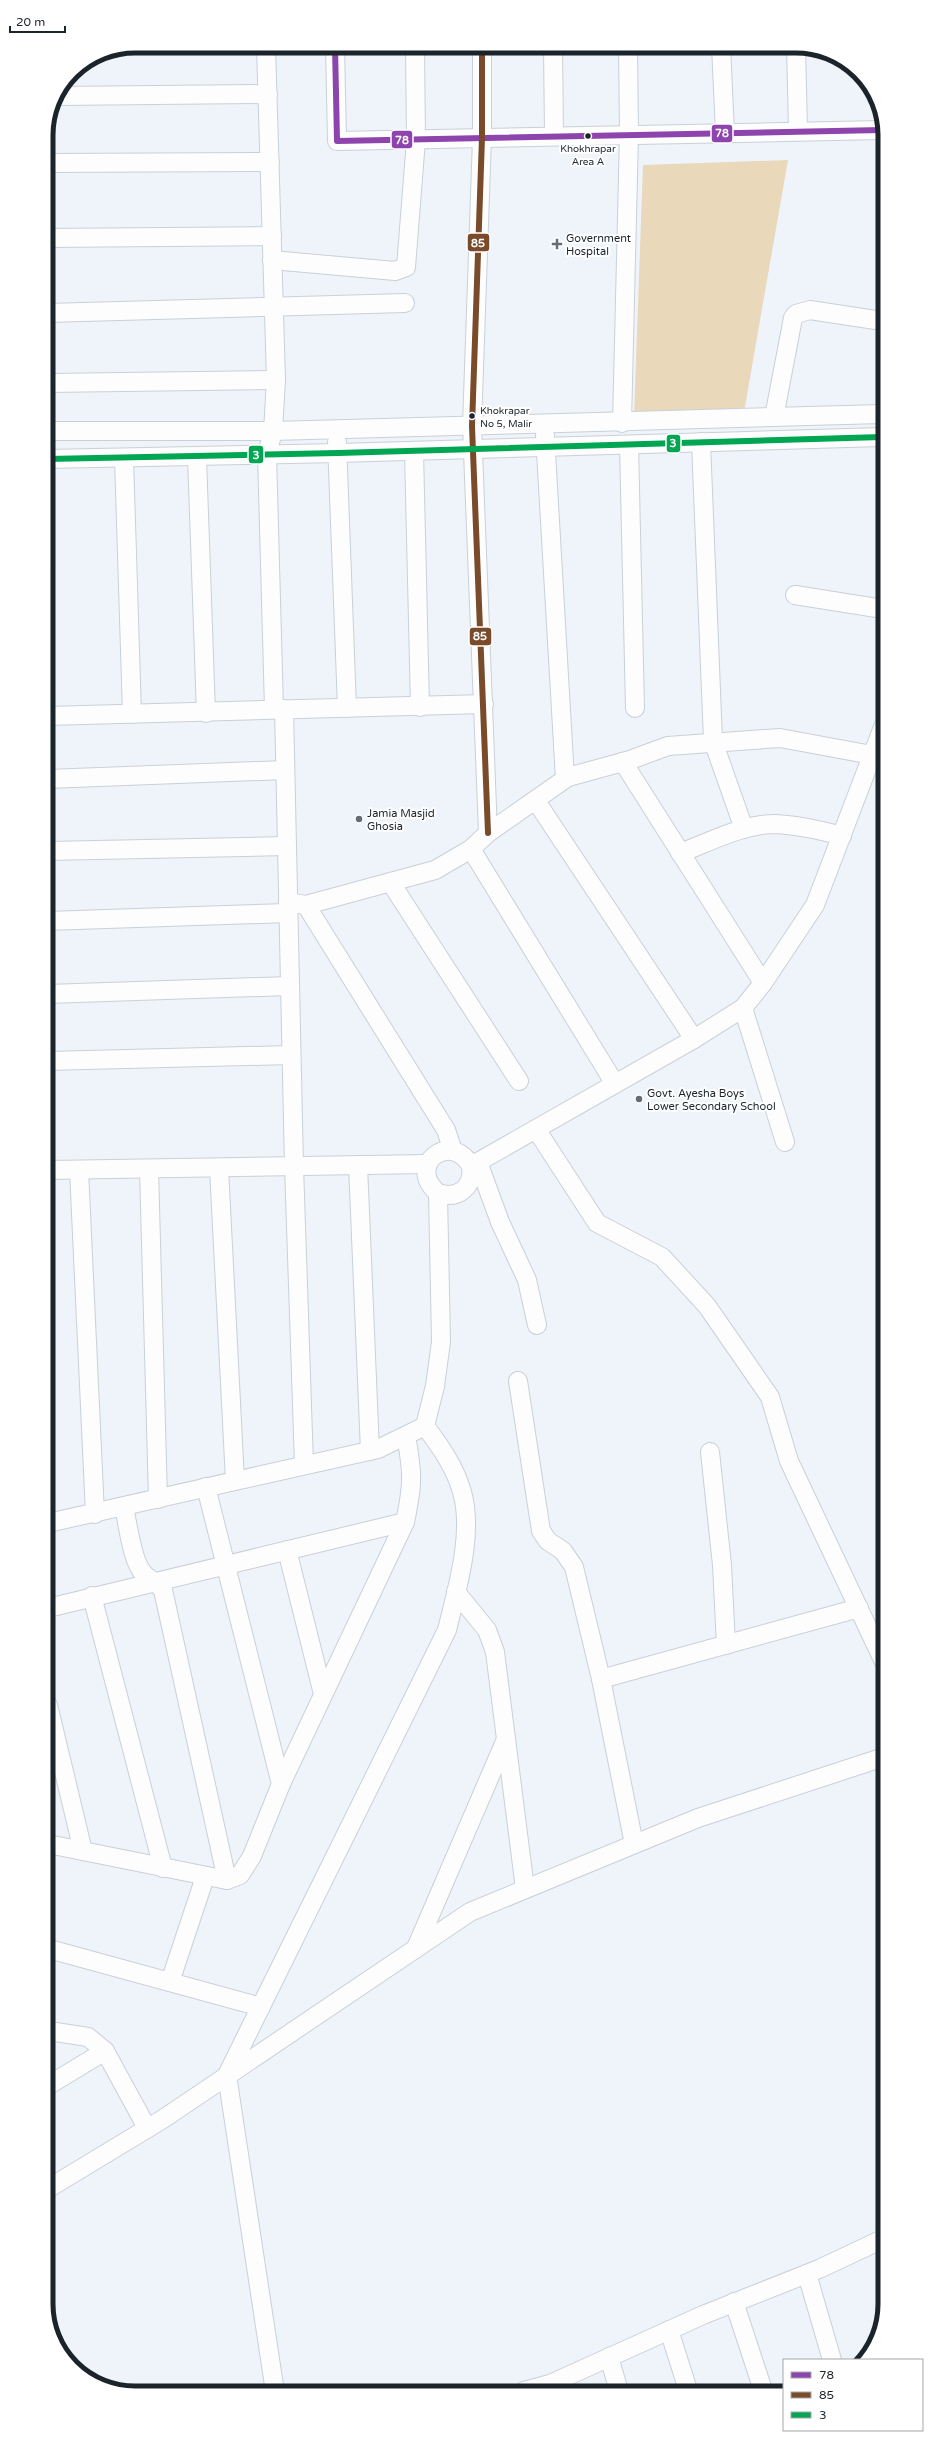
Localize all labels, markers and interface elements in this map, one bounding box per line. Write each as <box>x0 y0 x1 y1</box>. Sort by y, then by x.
scale bar <box>10 8 65 34</box>
text: 20 m <box>16 15 45 29</box>
line badge: 78 <box>711 124 733 143</box>
text: 78 <box>715 127 729 140</box>
line badge: 78 <box>391 130 413 149</box>
marker: Khokhrapar Area A <box>583 131 593 141</box>
text: 78 <box>395 134 409 147</box>
place label: Khokhrapar Area A <box>560 143 616 168</box>
place label: Government Hospital <box>566 232 631 258</box>
line badge: 85 <box>467 233 490 252</box>
text: 85 <box>471 237 485 250</box>
marker: Government Hospital <box>551 238 563 250</box>
place label: Khokrapar No 5, Malir <box>480 405 532 430</box>
marker: Khokrapar No 5, Malir <box>467 411 477 421</box>
line badge: 3 <box>666 434 681 453</box>
text: 3 <box>670 437 677 450</box>
line badge: 3 <box>248 445 264 464</box>
text: 3 <box>253 449 260 462</box>
line badge: 85 <box>469 627 492 646</box>
text: 85 <box>473 630 487 643</box>
place label: Jamia Masjid Ghosia <box>367 807 435 833</box>
marker: Jamia Masjid Ghosia <box>354 814 364 824</box>
place label: Govt. Ayesha Boys Lower Secondary School <box>647 1087 776 1113</box>
marker: Govt. Ayesha Boys Lower Secondary School <box>634 1094 644 1104</box>
legend <box>783 2359 923 2431</box>
text: 78 <box>819 2368 834 2382</box>
text: 85 <box>819 2388 834 2402</box>
text: 3 <box>819 2408 827 2422</box>

